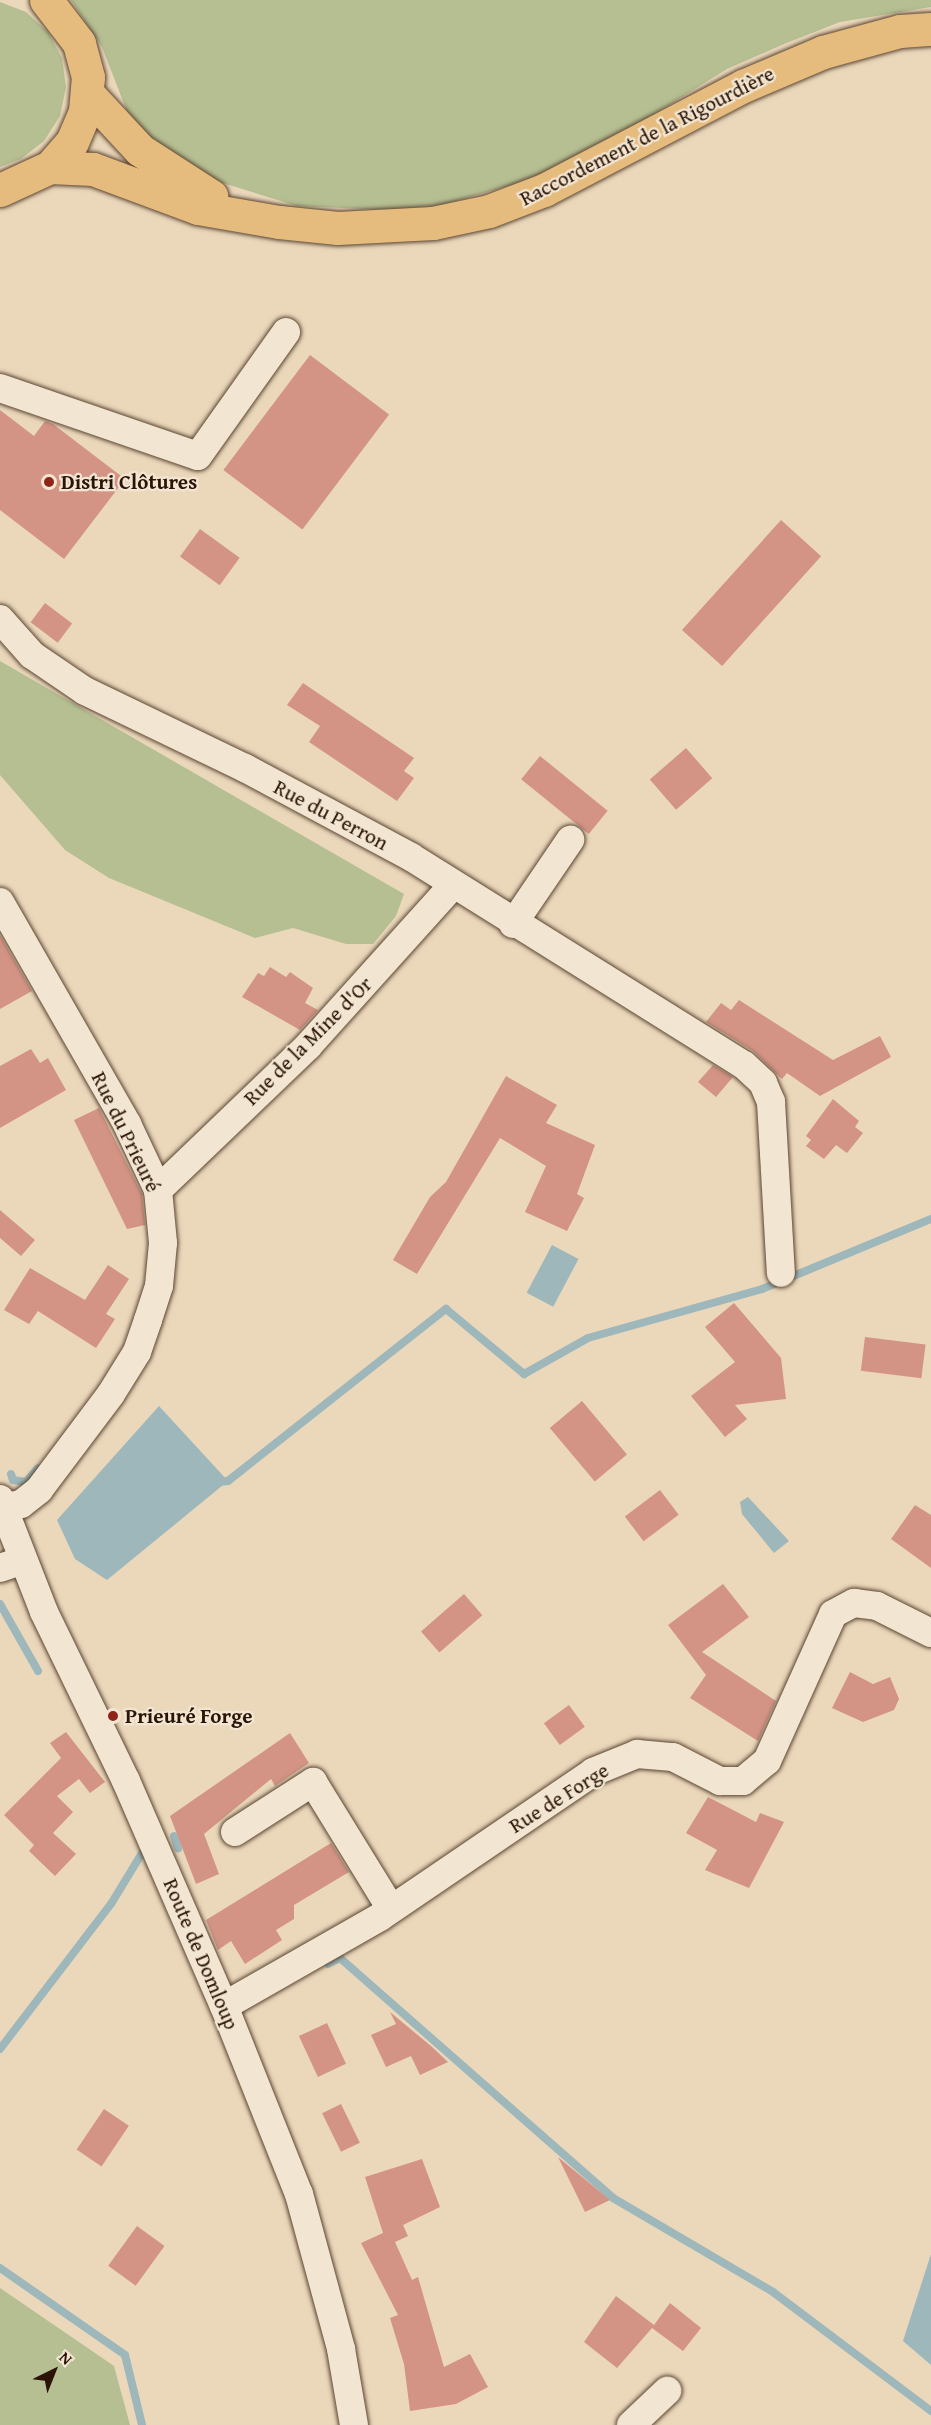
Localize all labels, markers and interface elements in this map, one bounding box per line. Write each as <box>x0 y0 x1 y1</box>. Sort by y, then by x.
street label: Raccordement de la Rigourdière <box>516 61 778 211</box>
place label: Distri Clôtures <box>61 469 197 495</box>
marker: Distri Clôtures <box>42 475 56 489</box>
street label: Rue du Perron <box>270 774 392 856</box>
street label: Rue de la Mine d'Or <box>238 971 378 1111</box>
street label: Rue du Prieuré <box>86 1068 166 1196</box>
place label: Prieuré Forge <box>125 1703 253 1729</box>
marker: Prieuré Forge <box>106 1709 120 1723</box>
street label: Rue de Forge <box>505 1757 613 1839</box>
street label: Route de Domloup <box>158 1875 244 2033</box>
north arrow <box>24 2341 84 2401</box>
text: N <box>54 2345 78 2370</box>

